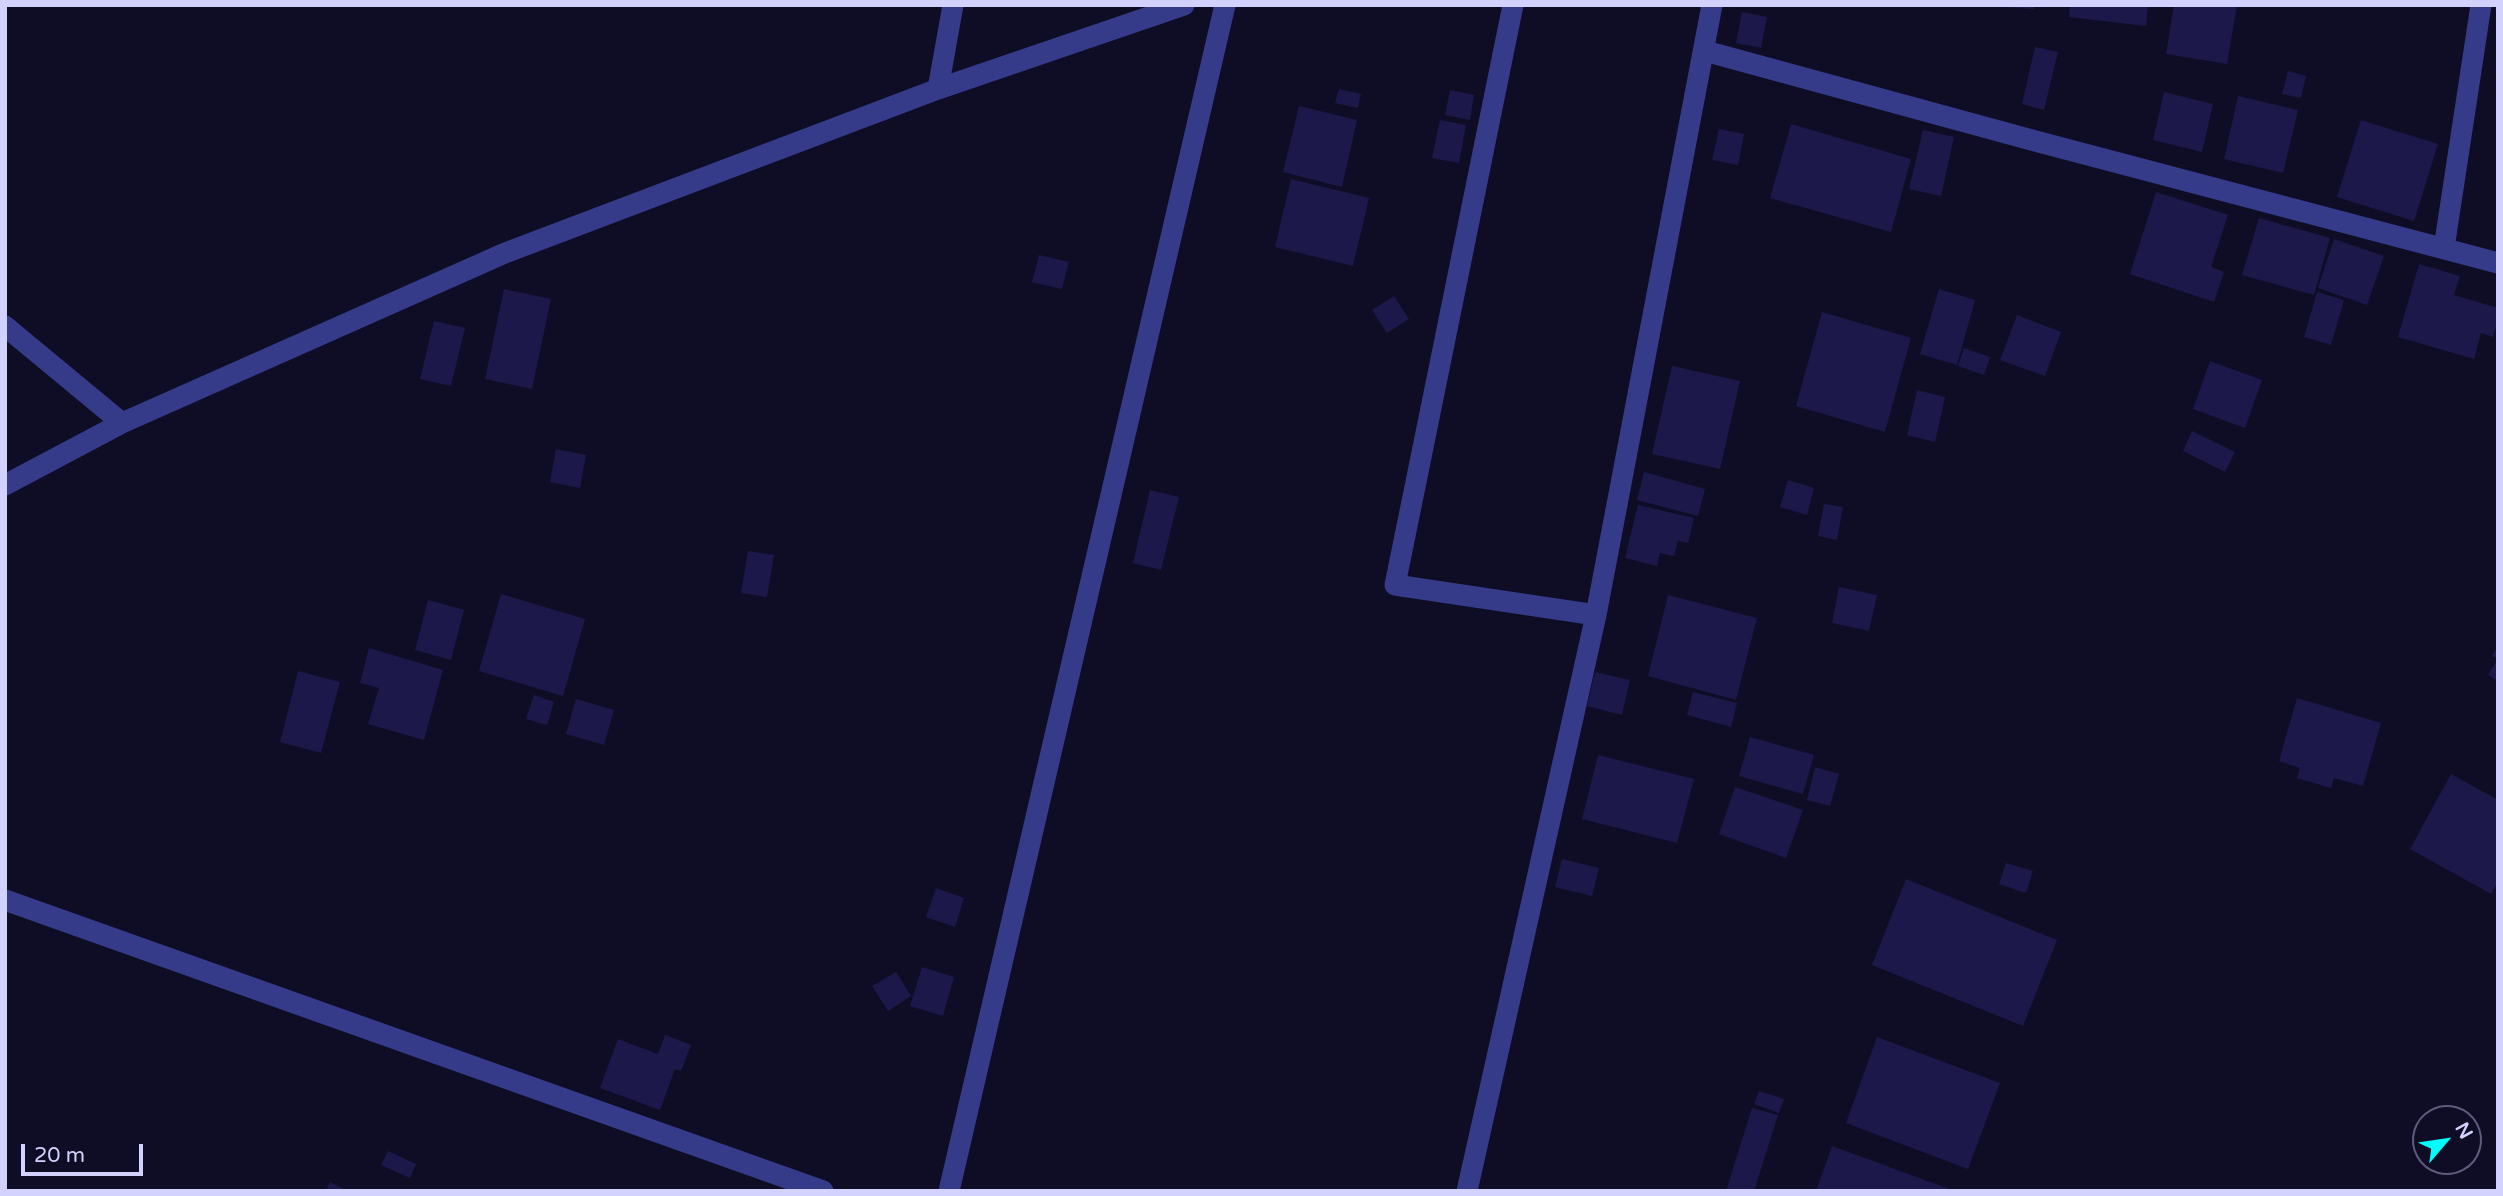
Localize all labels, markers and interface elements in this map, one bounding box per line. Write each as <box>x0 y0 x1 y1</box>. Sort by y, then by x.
north arrow <box>2412 1105 2482 1175</box>
text: N <box>2450 1119 2477 1143</box>
scale bar <box>24 1130 147 1174</box>
text: 20 m <box>34 1143 85 1168</box>

